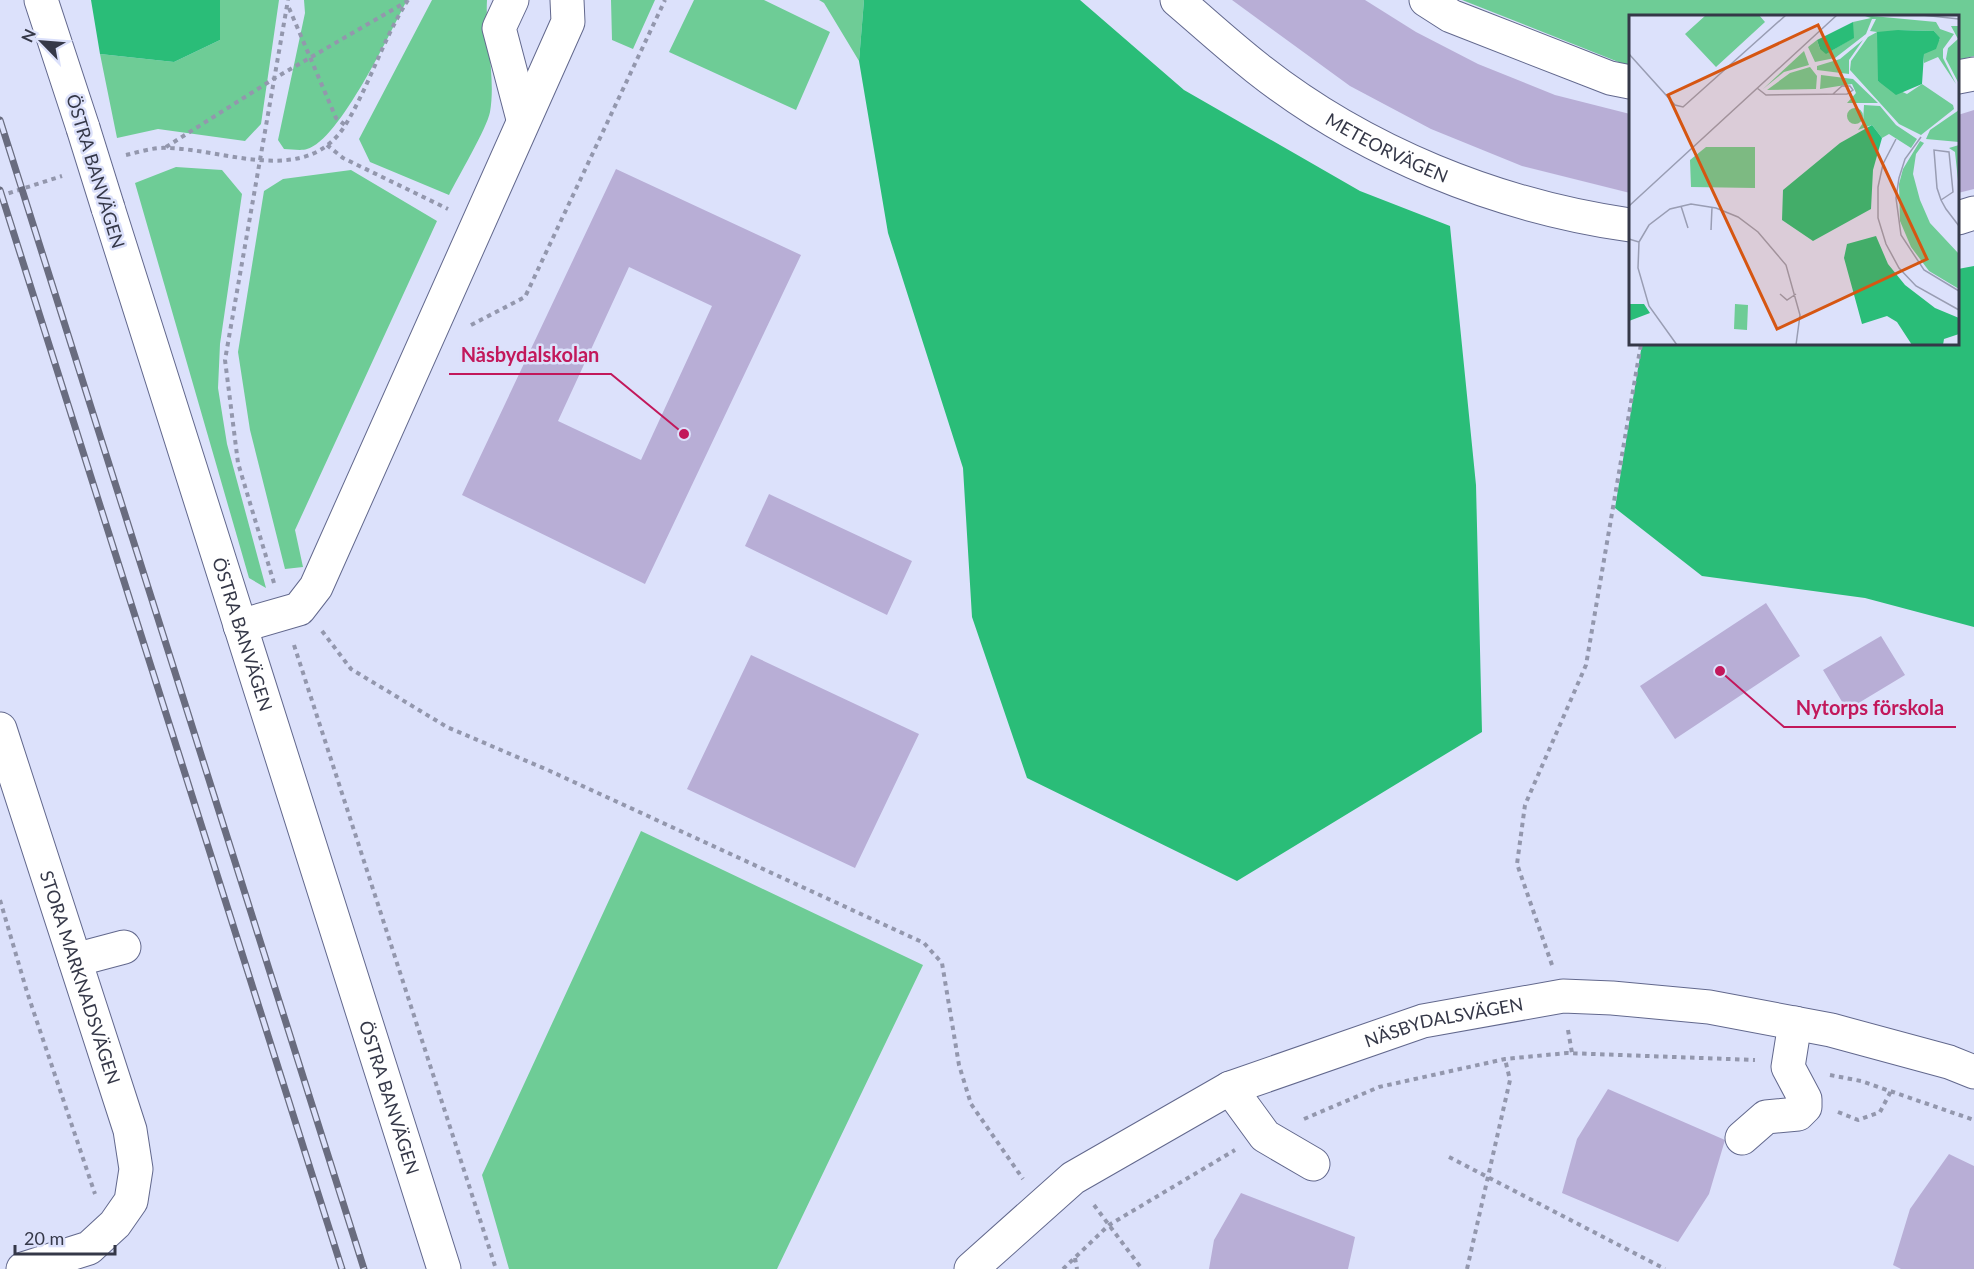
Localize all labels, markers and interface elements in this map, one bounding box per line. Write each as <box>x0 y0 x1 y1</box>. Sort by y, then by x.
north arrow <box>12 12 72 72</box>
inset map <box>1629 15 1959 345</box>
text: N <box>17 26 39 45</box>
street label: ÖSTRA BANVÄGEN <box>62 91 130 251</box>
street label: METEORVÄGEN <box>1322 108 1451 187</box>
callout: Näsbydalskolan <box>449 336 611 374</box>
text: Näsbydalskolan <box>461 342 599 366</box>
street label: ÖSTRA BANVÄGEN <box>208 555 278 714</box>
callout: Nytorps förskola <box>1784 689 1956 727</box>
text: Nytorps förskola <box>1796 695 1944 719</box>
street label: STORA MARKNADSVÄGEN <box>36 868 125 1087</box>
street label: NÄSBYDALSVÄGEN <box>1361 992 1525 1052</box>
street label: ÖSTRA BANVÄGEN <box>355 1018 424 1177</box>
scale bar <box>15 1218 116 1256</box>
text: 20 m <box>24 1227 64 1249</box>

